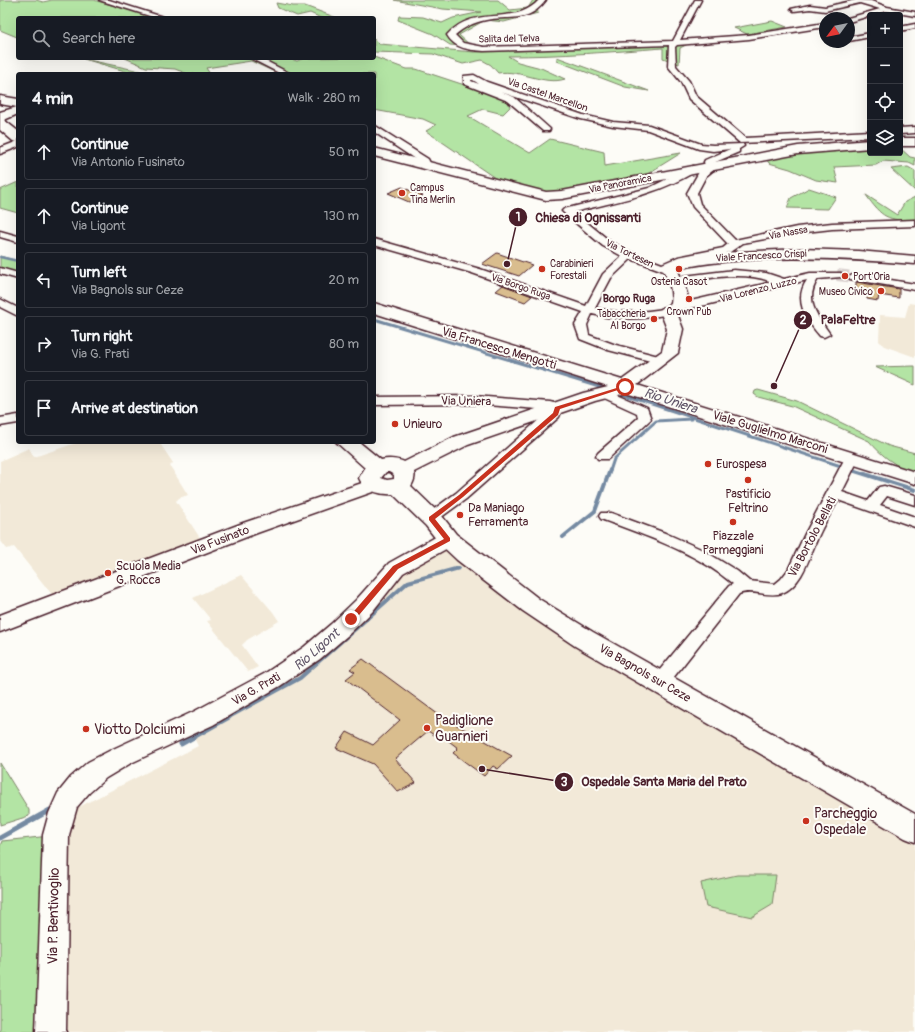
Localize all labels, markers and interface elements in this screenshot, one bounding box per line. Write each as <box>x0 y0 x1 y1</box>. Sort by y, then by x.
north arrow <box>819 12 855 48</box>
map controls <box>867 12 903 156</box>
button: + <box>867 12 903 48</box>
search box <box>16 16 376 60</box>
icon: search <box>30 27 52 49</box>
text: Search here <box>62 29 135 48</box>
street label: Salita del Telva <box>478 32 540 46</box>
button: − <box>867 48 903 84</box>
street label: Via Castel Marcellon <box>506 76 590 114</box>
button: locate <box>867 84 903 120</box>
text: 4 min <box>32 88 73 109</box>
text: Walk · 280 m <box>287 90 360 106</box>
button: layers <box>867 120 903 156</box>
text: Continue <box>71 135 129 154</box>
icon: ahead <box>33 141 55 163</box>
text: 50 m <box>329 144 359 160</box>
text: Via Antonio Fusinato <box>71 154 185 170</box>
street label: Via Panoramica <box>588 172 653 196</box>
place label: Campus Tina Merlin <box>410 182 455 206</box>
marker: Campus Tina Merlin <box>397 188 407 198</box>
text: Continue <box>71 199 129 218</box>
icon: ahead <box>33 205 55 227</box>
callout: Chiesa di Ognissanti <box>508 205 649 230</box>
text: 130 m <box>323 208 359 224</box>
text: 1 <box>516 210 520 225</box>
text: Chiesa di Ognissanti <box>535 210 642 226</box>
text: Via Ligont <box>71 218 125 234</box>
street label: Via Nassa <box>768 224 809 242</box>
street label: Via Tortesen <box>603 237 656 271</box>
street label: Viale Francesco Crispi <box>715 248 807 264</box>
place label: Carabinieri Forestali <box>550 258 594 282</box>
text: Turn left <box>71 263 127 282</box>
marker: Carabinieri Forestali <box>537 264 547 274</box>
marker: Osteria Casot <box>674 264 684 274</box>
icon: left <box>33 269 55 291</box>
street label: Via Borgo Ruga <box>489 271 552 303</box>
marker: Port'Oria <box>840 271 850 281</box>
place label: Port'Oria <box>853 271 890 283</box>
text: 20 m <box>328 272 359 288</box>
street label: Via Lorenzo Luzzo <box>719 274 798 305</box>
place label: Osteria Casot <box>651 276 708 288</box>
text: Via Bagnols sur Ceze <box>71 282 183 298</box>
place label: Museo Civico <box>819 286 874 298</box>
marker: Museo Civico <box>876 286 886 296</box>
district label: Borgo Ruga <box>603 292 655 305</box>
marker: Crown Pub <box>684 294 694 304</box>
place label: Crown Pub <box>667 306 712 318</box>
callout: PalaFeltre <box>793 307 884 332</box>
place label: Tabaccheria Al Borgo <box>597 308 647 332</box>
text: PalaFeltre <box>821 312 876 328</box>
text: 2 <box>800 313 807 328</box>
marker: Tabaccheria Al Borgo <box>649 314 659 324</box>
street label: Via Francesco Mengotti <box>440 324 558 373</box>
text: Turn right <box>71 327 132 346</box>
icon: right <box>33 333 55 355</box>
text: 80 m <box>329 336 359 352</box>
text: Via G. Prati <box>71 346 129 362</box>
route start <box>616 378 634 396</box>
water label: Rio Uniera <box>642 385 700 417</box>
street label: Via Uniera <box>441 394 492 409</box>
icon: arrive <box>33 397 55 419</box>
text: Arrive at destination <box>71 399 198 418</box>
street label: Viale Guglielmo Marconi <box>710 408 829 457</box>
place label: Unieuro <box>403 417 443 432</box>
marker: Unieuro <box>390 419 400 429</box>
place label: Eurospesa <box>716 457 767 472</box>
marker: Eurospesa <box>703 459 713 469</box>
marker: Pastificio Feltrino <box>743 475 753 485</box>
place label: Pastificio Feltrino <box>725 487 771 516</box>
street label: Via Bortolo Bellati <box>785 494 840 580</box>
place label: Da Maniago Ferramenta <box>468 501 529 530</box>
marker: Da Maniago Ferramenta <box>455 510 465 520</box>
marker: Piazzale Parmeggiani <box>728 517 738 527</box>
street label: Via Fusinato <box>189 522 252 558</box>
place label: Piazzale Parmeggiani <box>703 529 763 558</box>
place label: Scuola Media G. Rocca <box>116 559 181 588</box>
marker: Scuola Media G. Rocca <box>103 568 113 578</box>
route end <box>342 610 360 628</box>
water label: Rio Ligont <box>291 624 344 674</box>
street label: Via Bagnols sur Ceze <box>596 641 693 706</box>
street label: Via G. Prati <box>229 670 283 709</box>
place label: Padiglione Guarnieri <box>435 712 493 745</box>
place label: Viotto Dolciumi <box>94 721 186 738</box>
marker: Padiglione Guarnieri <box>422 723 432 733</box>
marker: Viotto Dolciumi <box>81 724 91 734</box>
callout: Ospedale Santa Maria del Prato <box>554 769 755 794</box>
text: Ospedale Santa Maria del Prato <box>581 774 747 790</box>
text: 3 <box>561 775 568 790</box>
place label: Parcheggio Ospedale <box>814 805 878 838</box>
marker: Parcheggio Ospedale <box>801 816 811 826</box>
street label: Via P. Bentivoglio <box>44 867 63 964</box>

